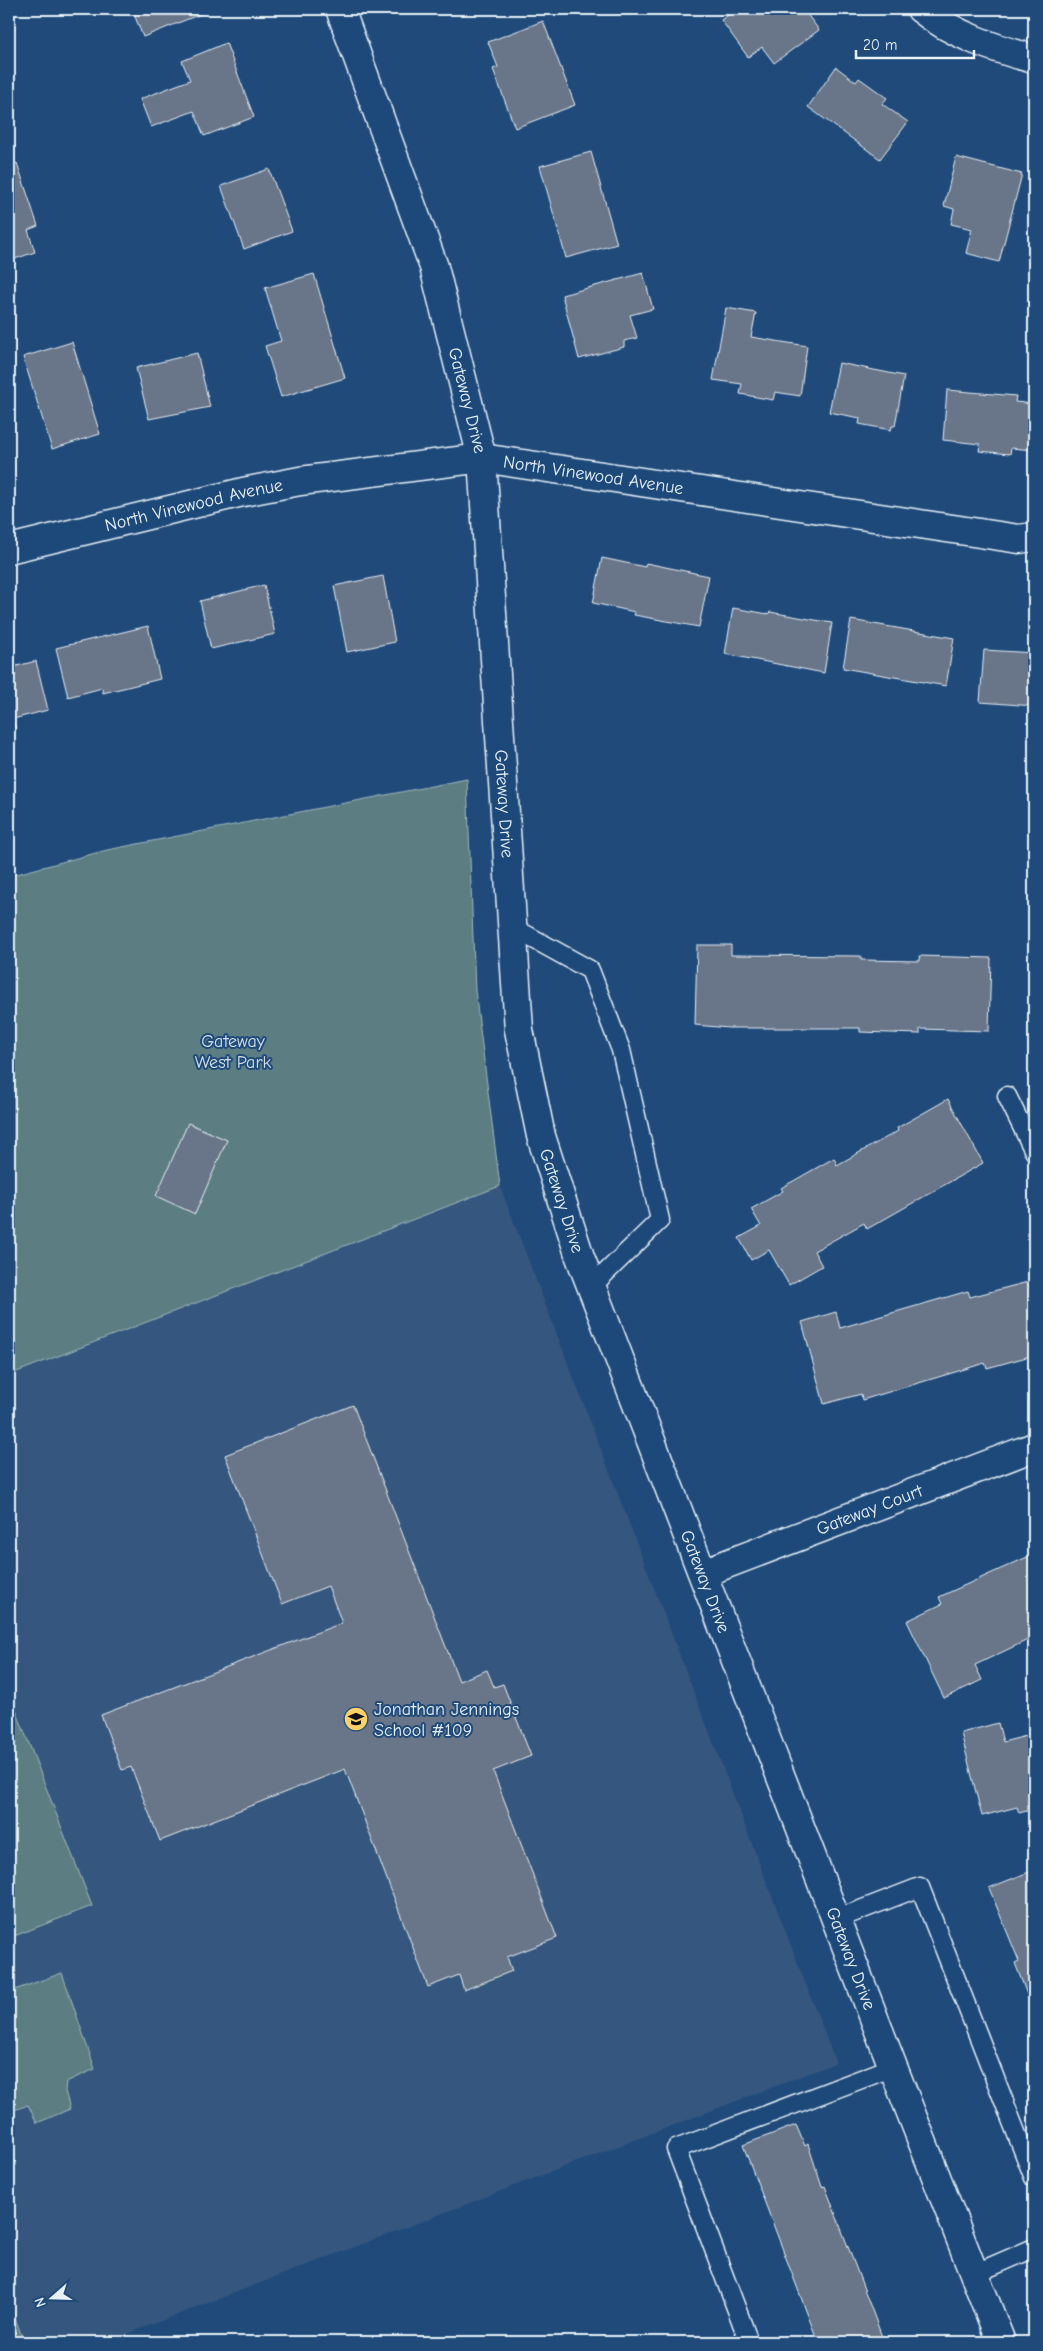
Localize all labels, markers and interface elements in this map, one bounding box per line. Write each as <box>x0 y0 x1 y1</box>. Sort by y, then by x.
scale bar <box>856 28 973 60</box>
text: 20 m <box>863 36 897 54</box>
street label: Gateway Drive <box>444 345 491 455</box>
street label: North Vinewood Avenue <box>502 451 685 499</box>
street label: North Vinewood Avenue <box>103 474 284 536</box>
street label: Gateway Drive <box>490 749 518 859</box>
park label: Gateway West Park <box>195 1031 272 1073</box>
street label: Gateway Drive <box>535 1146 588 1256</box>
street label: Gateway Court <box>813 1480 926 1539</box>
street label: Gateway Drive <box>676 1527 735 1636</box>
place label: Jonathan Jennings School #109 <box>374 1699 519 1741</box>
school or university icon: Jonathan Jennings School #109 <box>343 1706 369 1732</box>
street label: Gateway Drive <box>822 1904 880 2013</box>
north arrow <box>28 2274 78 2324</box>
text: N <box>31 2295 50 2309</box>

